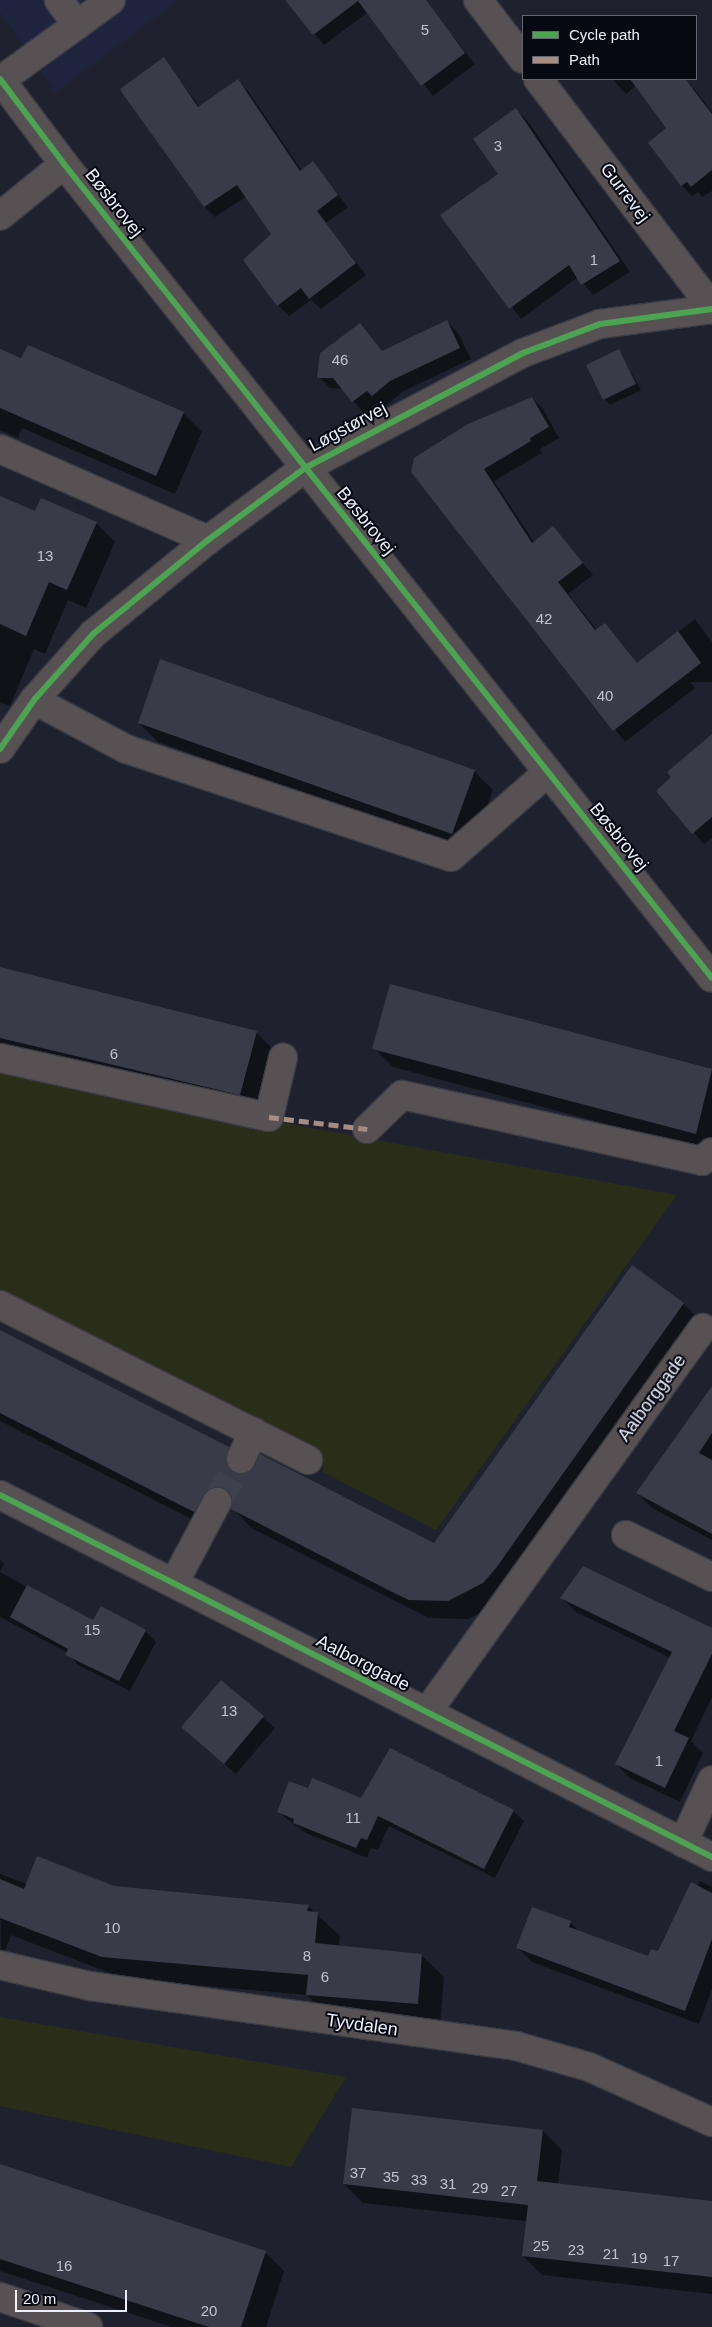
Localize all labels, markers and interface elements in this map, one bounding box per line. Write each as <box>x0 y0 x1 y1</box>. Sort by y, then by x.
legend <box>522 15 697 80</box>
house number: 5 <box>421 21 429 39</box>
text: Cycle path <box>569 26 640 43</box>
text: Path <box>569 51 600 68</box>
house number: 3 <box>494 137 502 155</box>
street label: Gurrevej <box>596 159 654 227</box>
street label: Bøsbrovej <box>81 164 147 242</box>
house number: 1 <box>590 251 598 269</box>
house number: 46 <box>332 351 348 369</box>
street label: Løgstørvej <box>305 398 391 456</box>
street label: Bøsbrovej <box>332 483 400 559</box>
house number: 13 <box>37 547 53 565</box>
house number: 42 <box>536 610 552 628</box>
house number: 40 <box>597 687 613 705</box>
street label: Bøsbrovej <box>585 799 653 875</box>
house number: 6 <box>110 1045 118 1063</box>
street label: Aalborggade <box>613 1350 691 1446</box>
house number: 15 <box>84 1621 100 1639</box>
street label: Aalborggade <box>313 1630 413 1696</box>
house number: 13 <box>221 1702 237 1720</box>
house number: 1 <box>655 1752 663 1770</box>
house number: 11 <box>345 1809 361 1827</box>
house number: 10 <box>104 1919 120 1937</box>
house number: 8 <box>303 1947 311 1965</box>
house number: 6 <box>321 1968 329 1986</box>
street label: Tyvdalen <box>325 2009 399 2041</box>
house number: 37 <box>350 2164 366 2182</box>
house number: 35 <box>383 2168 399 2186</box>
house number: 33 <box>411 2171 427 2189</box>
house number: 31 <box>440 2175 456 2193</box>
house number: 29 <box>472 2179 488 2197</box>
house number: 27 <box>501 2182 517 2200</box>
house number: 25 <box>533 2237 549 2255</box>
house number: 23 <box>568 2241 584 2259</box>
house number: 21 <box>603 2245 619 2263</box>
house number: 19 <box>631 2249 647 2267</box>
house number: 17 <box>663 2252 679 2270</box>
house number: 16 <box>56 2257 72 2275</box>
scale bar <box>18 2280 130 2312</box>
text: 20 m <box>23 2290 56 2307</box>
house number: 20 <box>201 2302 217 2320</box>

